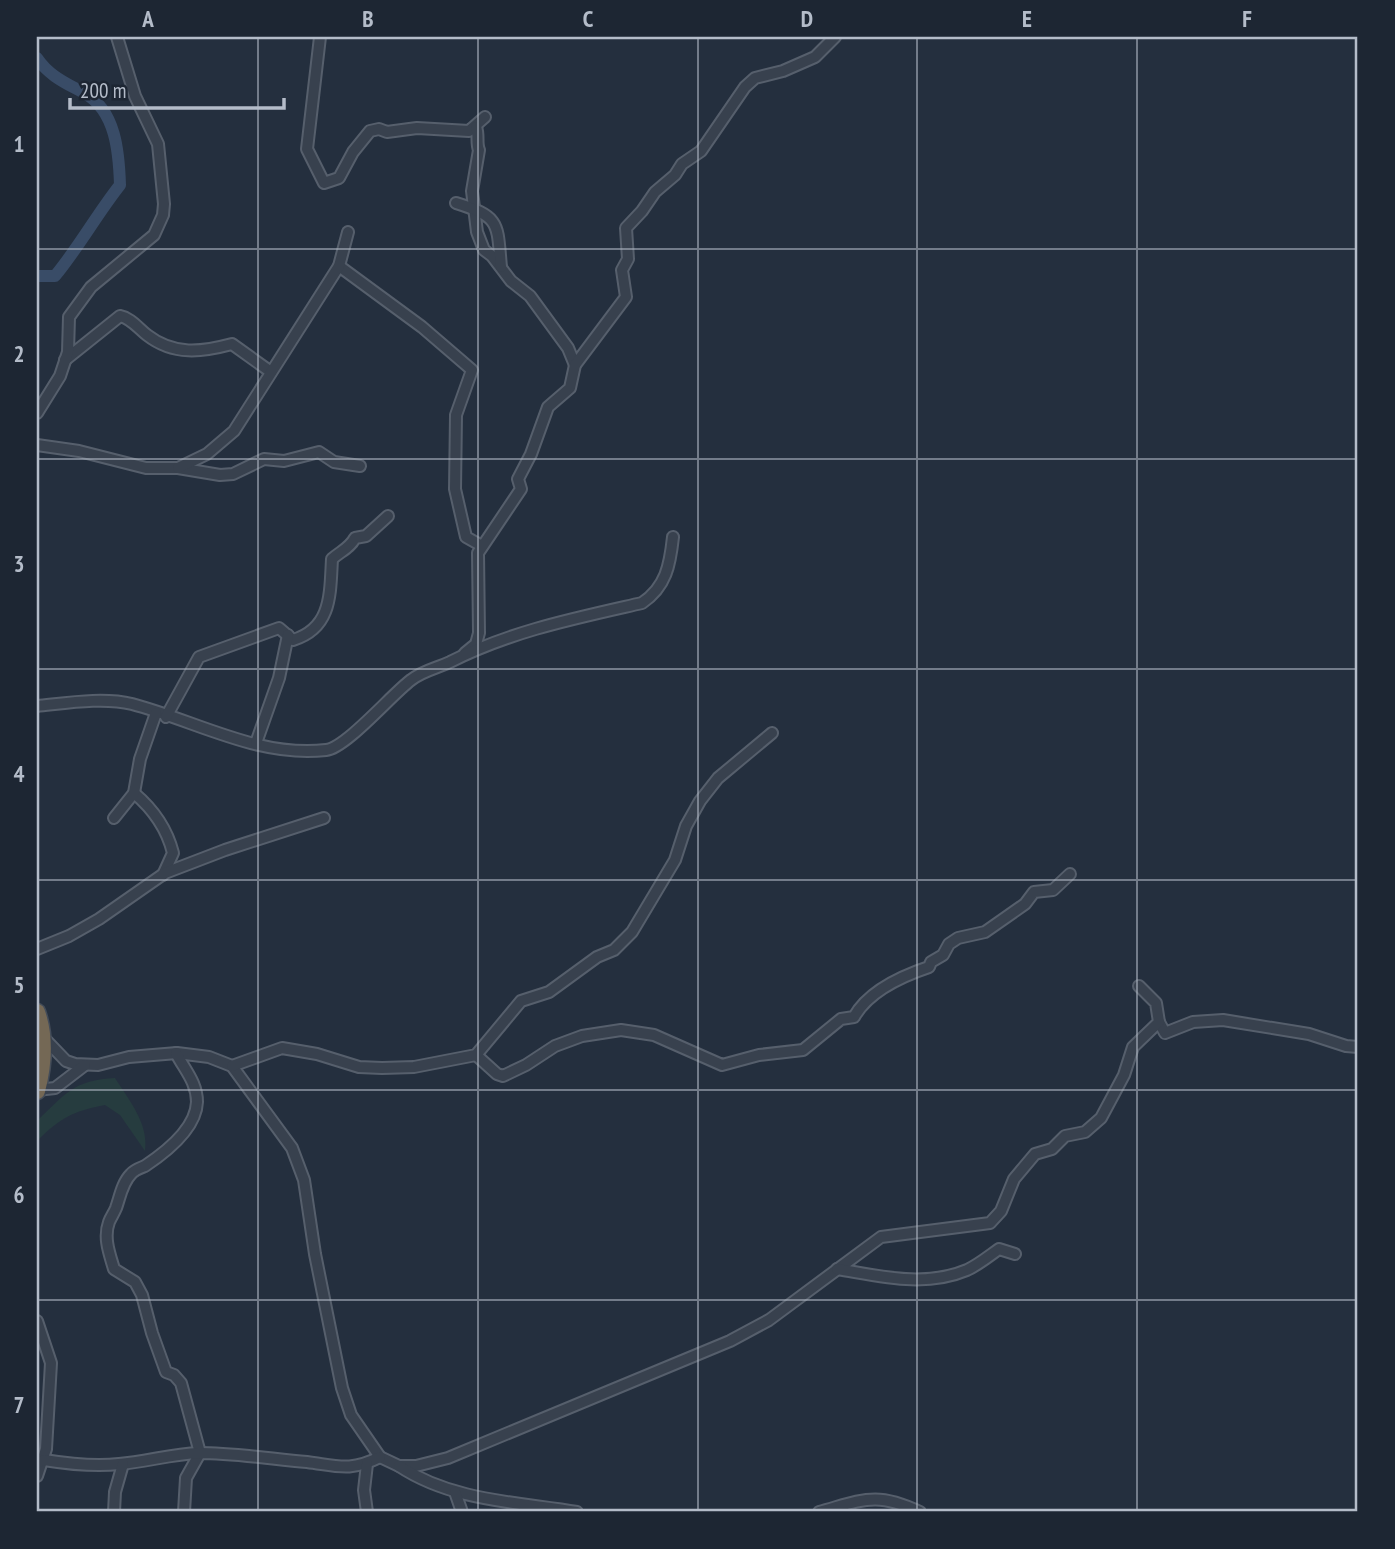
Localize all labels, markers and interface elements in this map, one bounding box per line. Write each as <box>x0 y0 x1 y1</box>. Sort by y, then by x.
text: A <box>141 4 154 33</box>
text: B <box>362 4 374 33</box>
text: C <box>583 4 594 33</box>
text: D <box>801 4 813 33</box>
text: E <box>1022 4 1032 33</box>
text: F <box>1242 4 1252 33</box>
scale bar <box>70 66 284 110</box>
text: 200 m <box>80 77 126 104</box>
text: 1 <box>14 129 25 158</box>
text: 2 <box>14 339 25 368</box>
text: 3 <box>14 549 25 578</box>
text: 4 <box>14 759 25 788</box>
text: 5 <box>14 970 25 999</box>
text: 6 <box>14 1180 25 1209</box>
text: 7 <box>14 1390 25 1419</box>

